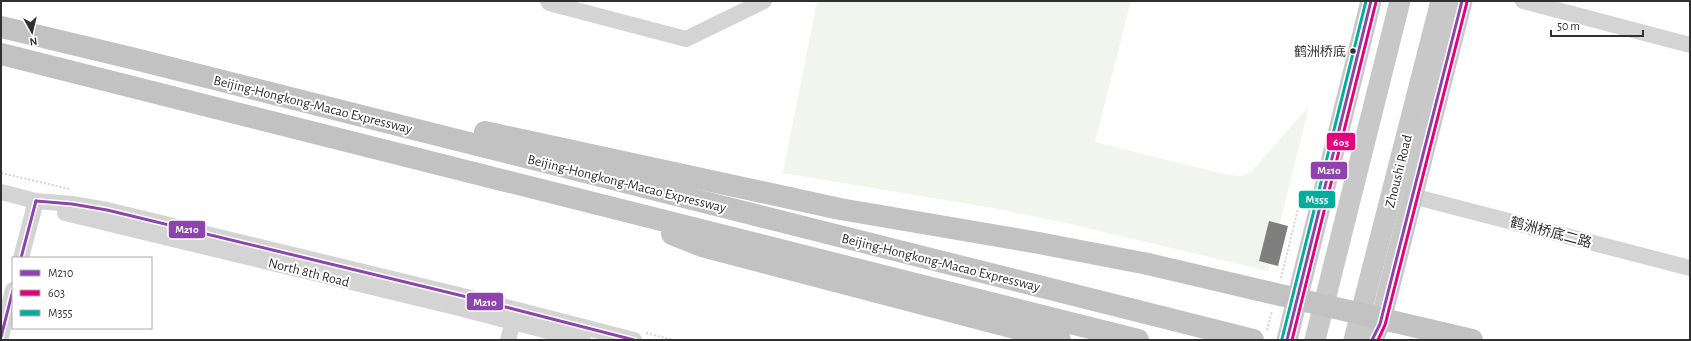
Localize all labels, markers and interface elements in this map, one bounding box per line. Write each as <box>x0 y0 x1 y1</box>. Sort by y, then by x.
north arrow <box>12 12 52 52</box>
scale bar <box>1551 12 1643 38</box>
text: 50 m <box>1557 20 1580 32</box>
text: N <box>29 35 38 47</box>
place label: 鹤洲桥底 <box>1294 44 1346 59</box>
marker: 鹤洲桥底 <box>1348 46 1358 56</box>
street label: Beijing-Hongkong-Macao Expressway <box>212 74 413 136</box>
line badge: 603 <box>1326 132 1356 151</box>
street label: Zhoushi Road <box>1383 133 1415 209</box>
text: 603 <box>1333 137 1349 148</box>
street label: Beijing-Hongkong-Macao Expressway <box>526 153 727 215</box>
line badge: M210 <box>1310 161 1348 180</box>
text: M210 <box>1317 165 1341 176</box>
line badge: M355 <box>1298 190 1336 209</box>
text: M355 <box>1305 194 1329 205</box>
street label: 鹤洲桥底二路 <box>1508 213 1594 251</box>
line badge: M210 <box>168 220 206 239</box>
text: M210 <box>175 224 199 235</box>
street label: Beijing-Hongkong-Macao Expressway <box>840 232 1041 294</box>
street label: North 8th Road <box>267 256 351 290</box>
legend <box>12 257 152 329</box>
text: M210 <box>48 267 73 279</box>
text: 603 <box>48 287 65 299</box>
line badge: M210 <box>466 292 504 311</box>
text: M210 <box>473 297 497 308</box>
text: M355 <box>48 307 72 319</box>

